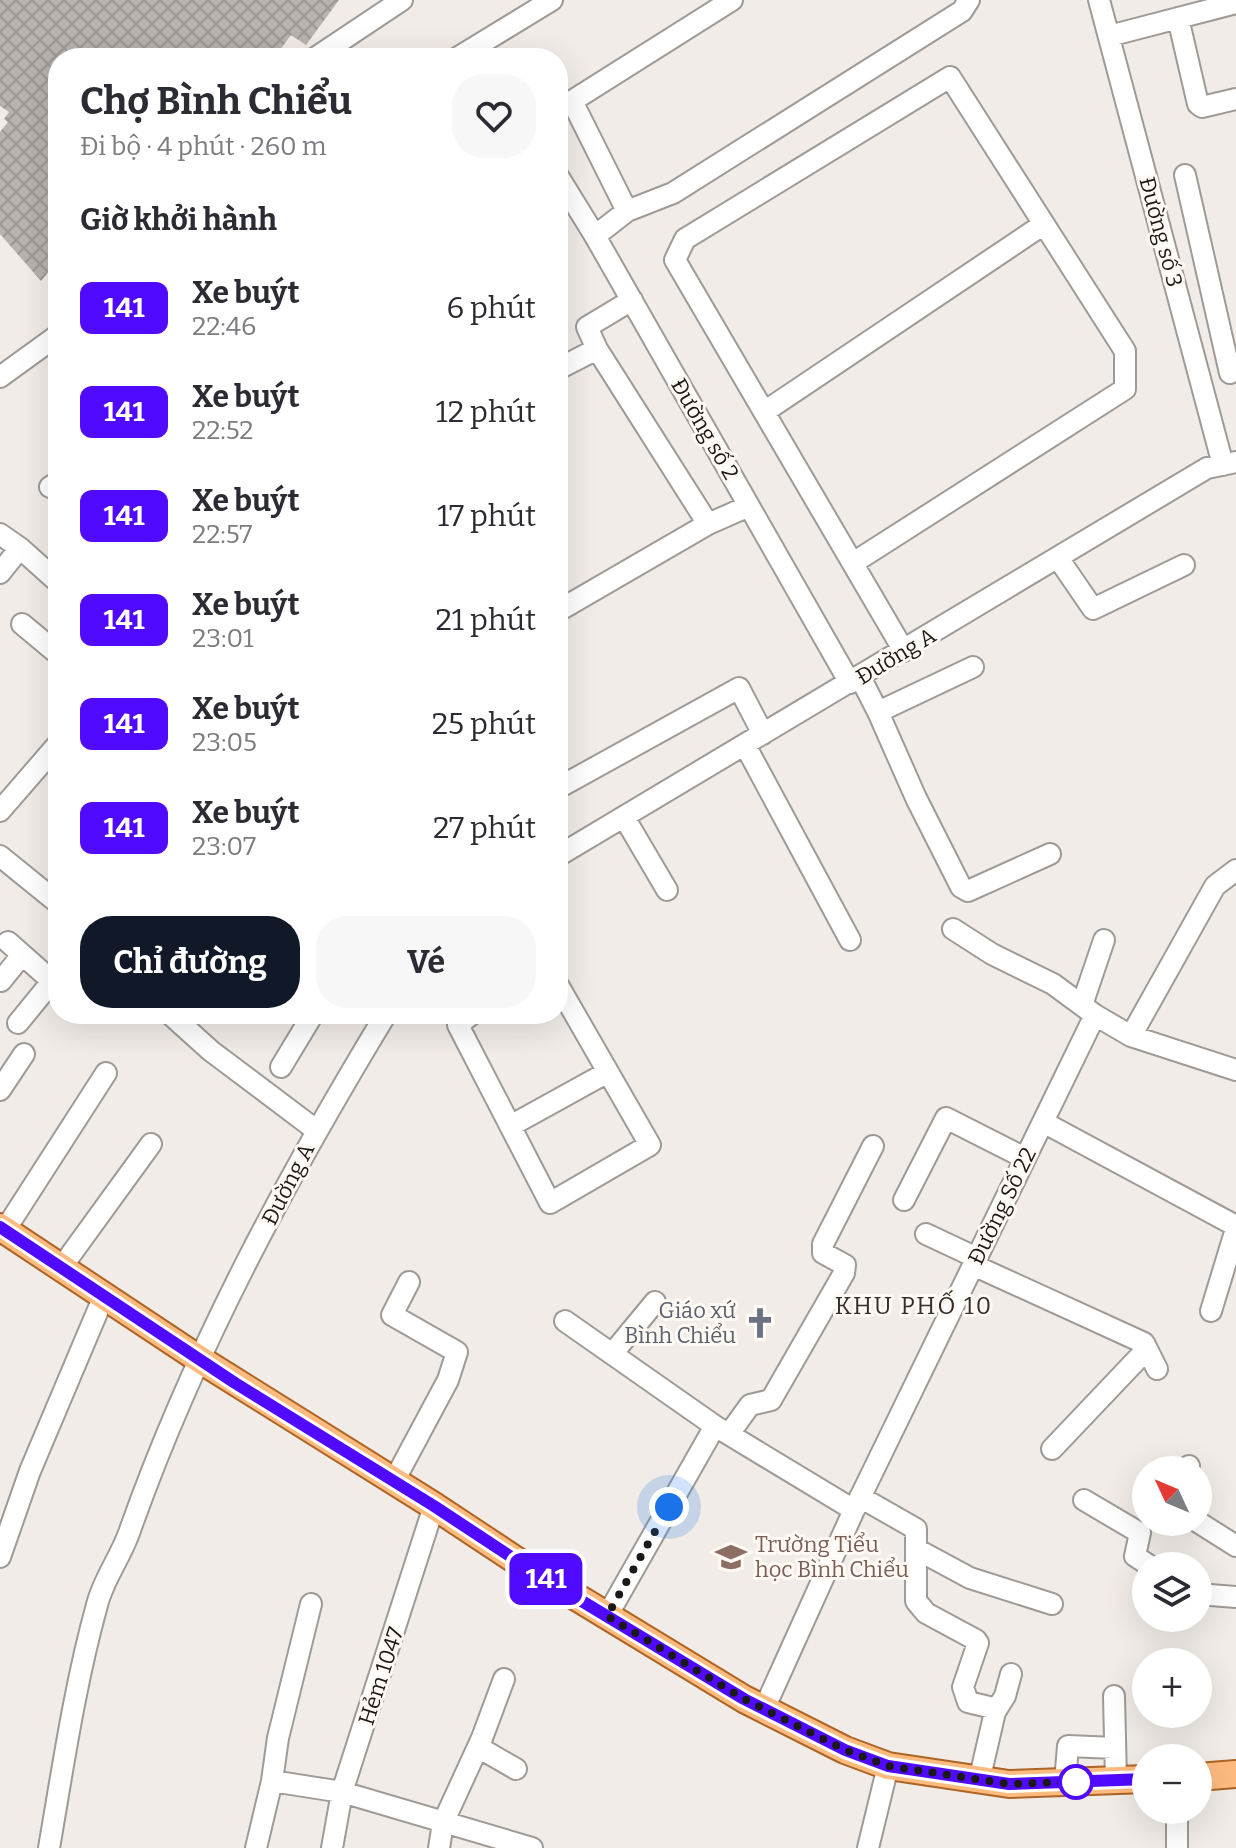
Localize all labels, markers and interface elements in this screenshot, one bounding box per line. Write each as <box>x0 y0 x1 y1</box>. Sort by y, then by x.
button: heart <box>452 74 536 158</box>
text: Chợ Bình Chiểu <box>80 78 352 124</box>
text: Đi bộ · 4 phút · 260 m <box>80 131 327 162</box>
street label: Đường số 3 <box>1133 174 1189 290</box>
text: Giờ khởi hành <box>80 202 277 238</box>
text: Xe buýt <box>192 275 300 311</box>
text: 6 phút <box>446 290 536 326</box>
text: 141 <box>103 291 145 324</box>
text: 22:46 <box>192 311 256 342</box>
street label: Đường số 2 <box>665 374 745 484</box>
text: Xe buýt <box>192 379 300 415</box>
text: 12 phút <box>436 394 536 430</box>
text: 141 <box>103 395 145 428</box>
text: 22:52 <box>192 415 253 446</box>
text: Xe buýt <box>192 483 300 519</box>
text: 17 phút <box>437 498 536 534</box>
text: 141 <box>103 499 145 532</box>
text: 22:57 <box>192 519 252 550</box>
text: Xe buýt <box>192 587 300 623</box>
text: 21 phút <box>436 602 536 638</box>
text: 141 <box>103 603 145 636</box>
street label: Đường A <box>851 621 941 690</box>
text: 23:01 <box>192 623 254 654</box>
text: Xe buýt <box>192 691 300 727</box>
text: 25 phút <box>432 706 536 742</box>
text: 141 <box>103 707 145 740</box>
text: 23:05 <box>192 727 257 758</box>
text: Xe buýt <box>192 795 300 831</box>
text: 27 phút <box>433 810 536 846</box>
text: 141 <box>103 811 145 844</box>
text: 23:07 <box>192 831 256 862</box>
button: Chỉ đường <box>80 916 300 1008</box>
button: Vé <box>316 916 536 1008</box>
street label: Đường A <box>256 1138 320 1230</box>
street label: Đường Số 22 <box>962 1143 1042 1269</box>
district label: KHU PHỐ 10 <box>835 1289 993 1320</box>
place label: Giáo xứ Bình Chiểu <box>624 1297 736 1349</box>
church icon: Giáo xứ Bình Chiểu <box>743 1306 777 1340</box>
north arrow <box>1132 1456 1212 1536</box>
map controls <box>1132 1456 1212 1824</box>
your location <box>649 1487 689 1527</box>
place label: Trường Tiểu học Bình Chiểu <box>755 1531 909 1583</box>
school or university icon: Trường Tiểu học Bình Chiểu <box>714 1540 748 1574</box>
button: layers <box>1132 1552 1212 1632</box>
line badge: 141 <box>500 1553 592 1605</box>
text: 141 <box>525 1562 567 1595</box>
street label: Hẻm 1047 <box>353 1624 409 1728</box>
button: + <box>1132 1648 1212 1728</box>
button: − <box>1132 1744 1212 1824</box>
unlabelled marker <box>1059 1765 1093 1799</box>

